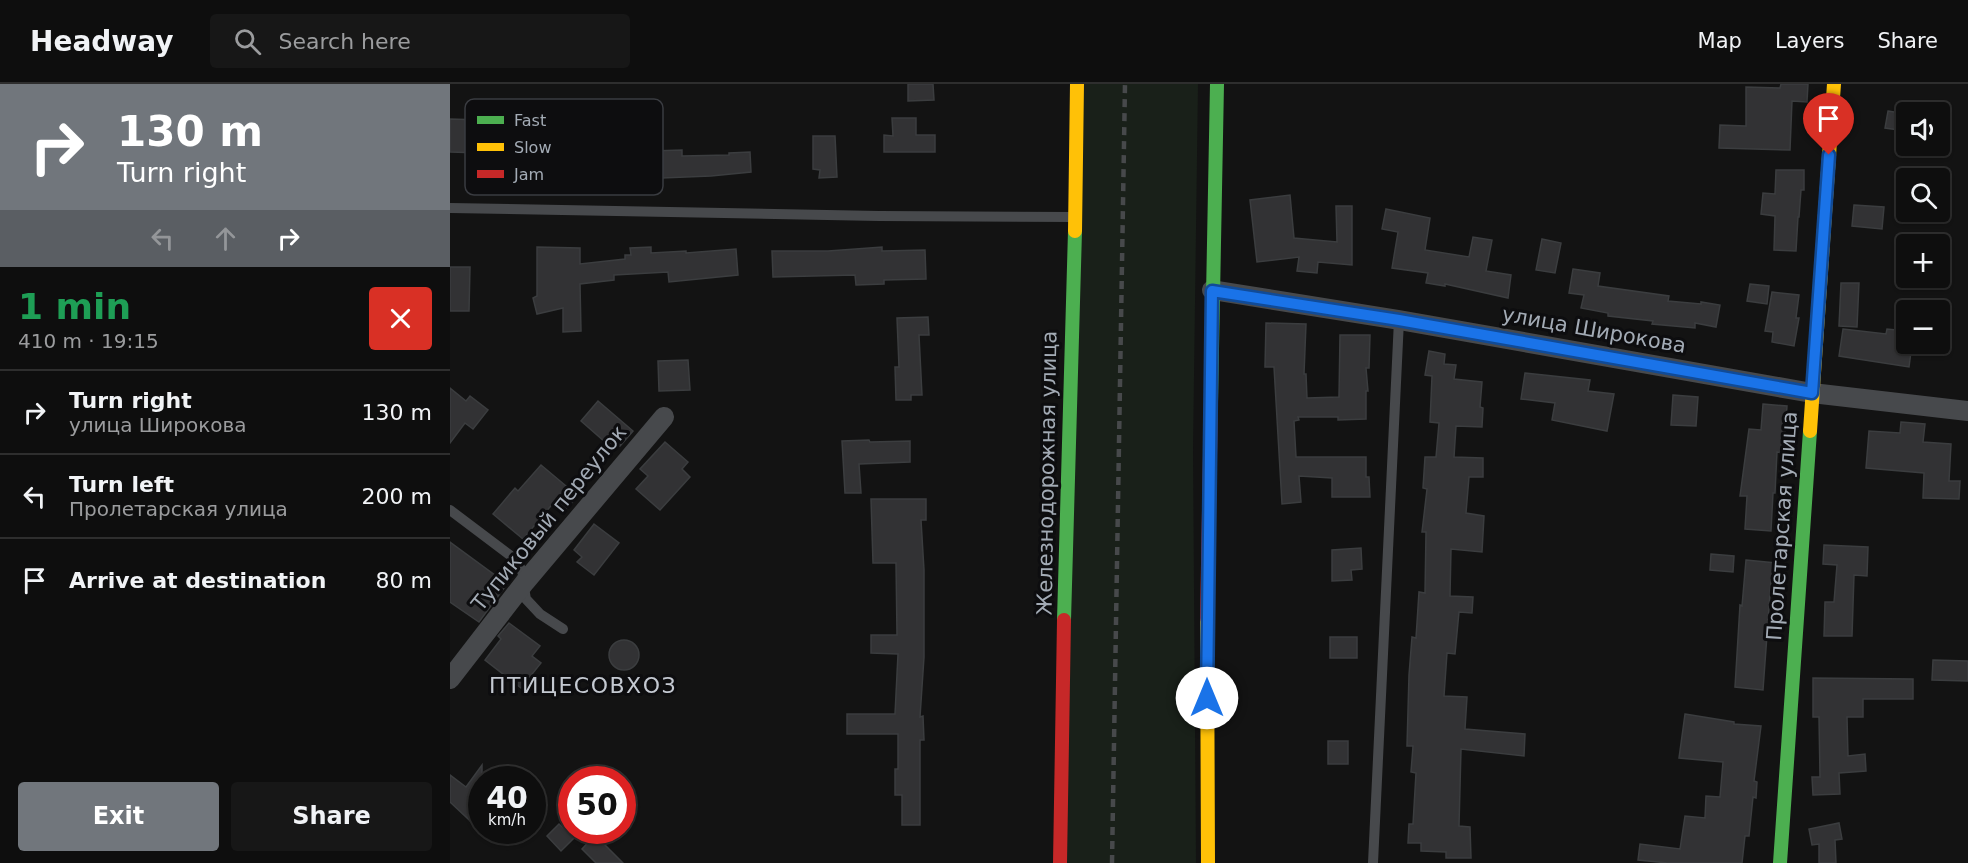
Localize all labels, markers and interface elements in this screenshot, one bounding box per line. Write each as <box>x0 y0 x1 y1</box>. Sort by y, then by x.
search box <box>210 14 630 68</box>
text: Headway <box>30 25 174 58</box>
icon: search <box>231 25 264 58</box>
text: Search here <box>279 29 411 54</box>
text: Map <box>1698 29 1742 53</box>
text: Layers <box>1775 29 1844 53</box>
text: Share <box>1877 29 1938 53</box>
pin <box>1803 93 1854 155</box>
legend <box>465 99 663 195</box>
icon: arrive <box>1812 102 1845 135</box>
map controls <box>1896 102 1950 354</box>
button: sound <box>1896 102 1950 156</box>
text: 130 m <box>117 107 263 156</box>
icon: right <box>18 108 96 186</box>
text: Fast <box>514 111 546 130</box>
text: Slow <box>514 138 551 157</box>
text: Turn right <box>117 157 246 188</box>
text: Jam <box>513 165 544 184</box>
button: search <box>1896 168 1950 222</box>
icon: left <box>146 222 179 255</box>
icon: ahead <box>209 222 242 255</box>
icon: right <box>272 222 305 255</box>
button: + <box>1896 234 1950 288</box>
text: 1 min <box>18 286 131 327</box>
button: close <box>369 287 432 350</box>
button: − <box>1896 300 1950 354</box>
street label: улица Широкова <box>1500 302 1688 358</box>
text: 410 m · 19:15 <box>18 329 159 353</box>
street label: Железнодорожная улица <box>1033 330 1061 616</box>
text: Turn right <box>69 388 192 413</box>
icon: right <box>18 396 51 429</box>
text: 130 m <box>362 400 432 425</box>
street label: Пролетарская улица <box>1762 411 1802 641</box>
text: улица Широкова <box>69 413 247 437</box>
street label: Тупиковый переулок <box>466 420 631 616</box>
text: Turn left <box>69 472 174 497</box>
icon: left <box>18 480 51 513</box>
text: 200 m <box>362 484 432 509</box>
text: Пролетарская улица <box>69 497 288 521</box>
icon: arrive <box>18 564 51 597</box>
text: Arrive at destination <box>69 568 326 593</box>
text: 80 m <box>376 568 432 593</box>
position arrow <box>1175 666 1239 730</box>
district label: ПТИЦЕСОВХОЗ <box>489 673 677 698</box>
speed limit sign: 50 <box>558 766 636 844</box>
text: 40 <box>486 780 528 815</box>
button: Exit <box>18 782 219 851</box>
button: Share <box>231 782 432 851</box>
text: km/h <box>488 811 526 829</box>

